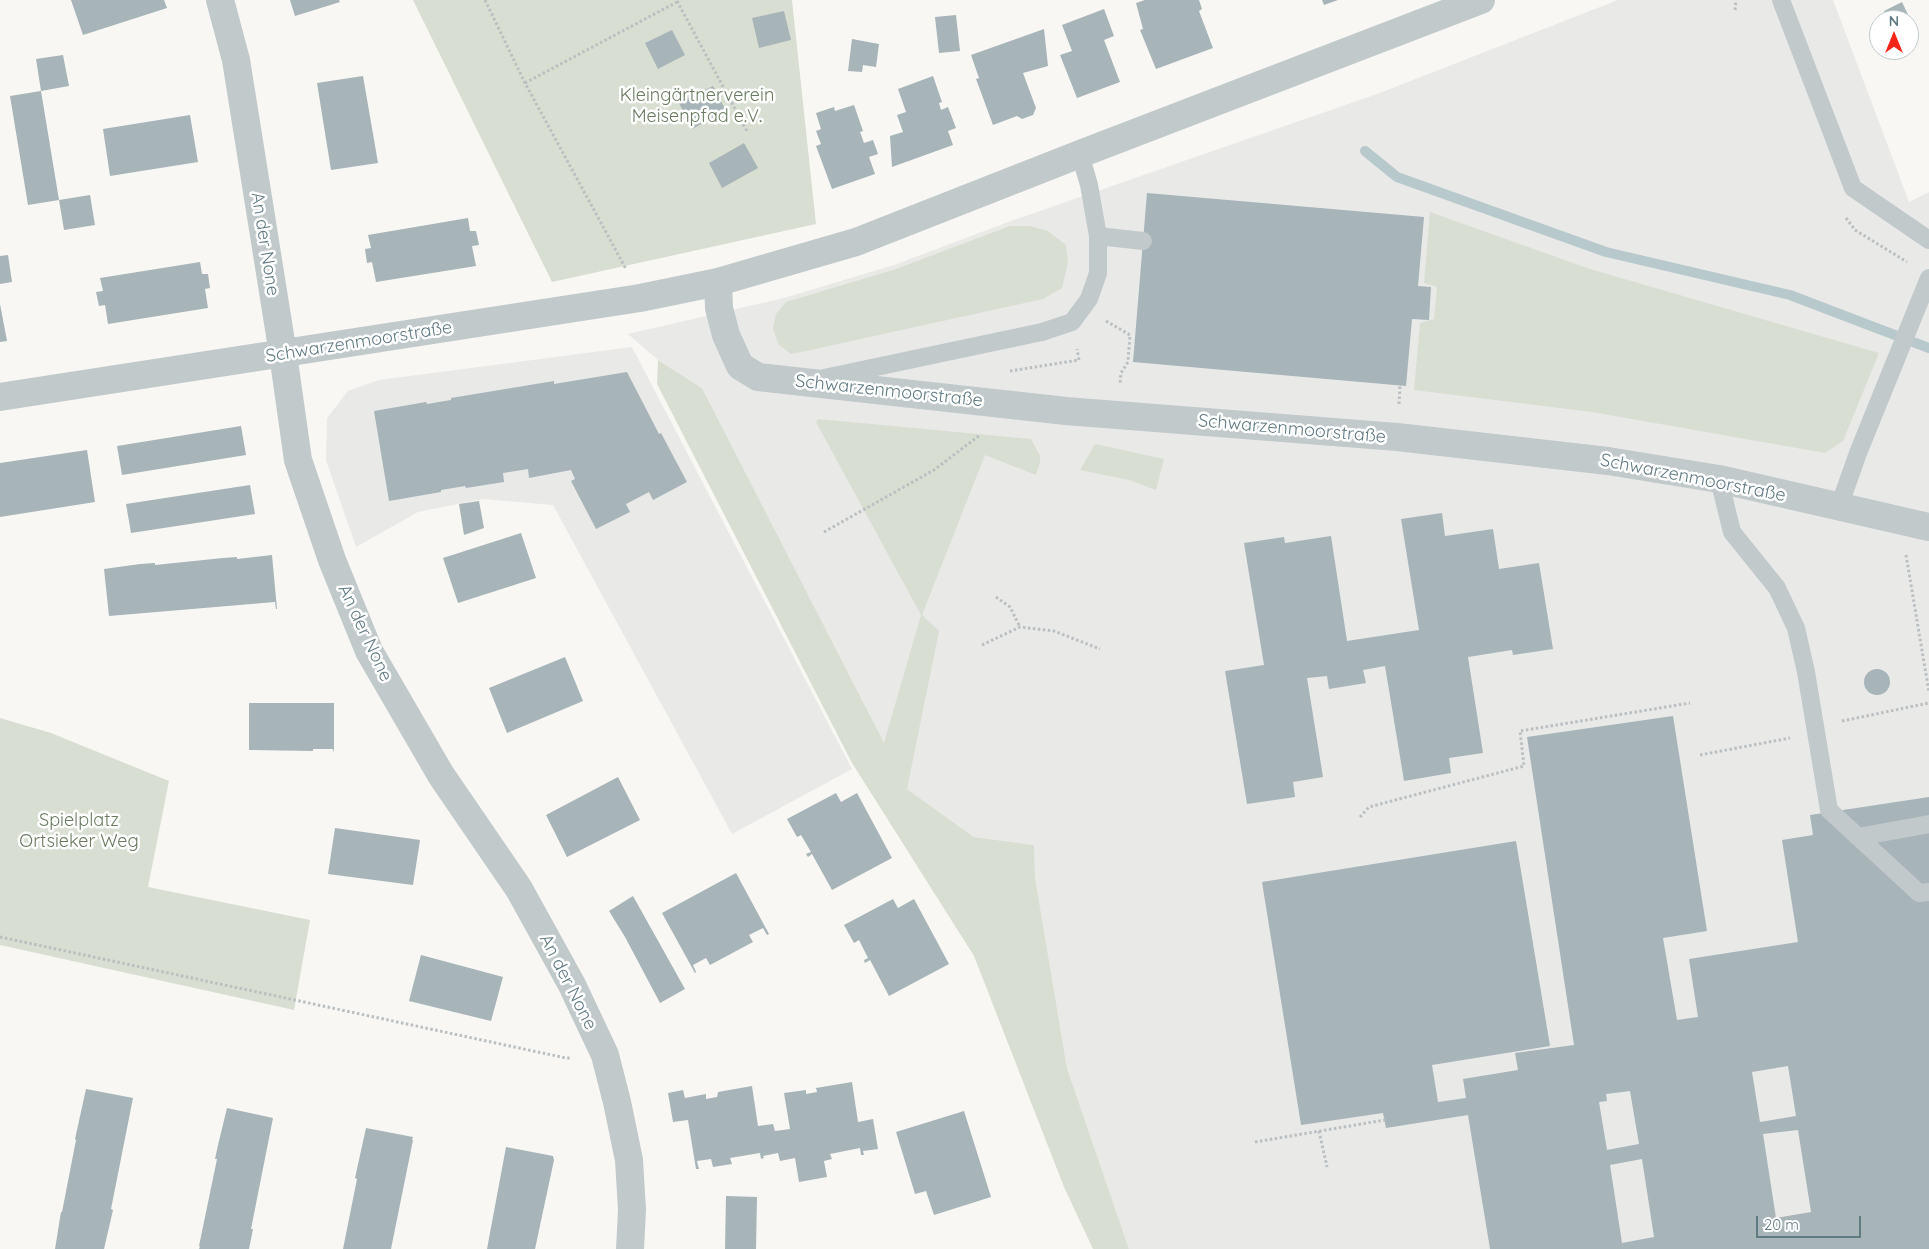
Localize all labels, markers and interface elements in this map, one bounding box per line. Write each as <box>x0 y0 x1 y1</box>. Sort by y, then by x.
north arrow <box>1869 10 1919 60</box>
text: N <box>1889 12 1899 30</box>
park label: Kleingärtnerverein Meisenpfad e.V. <box>620 85 774 128</box>
street label: An der None <box>246 191 284 297</box>
street label: Schwarzenmoorstraße <box>264 317 454 367</box>
street label: Schwarzenmoorstraße <box>794 370 984 412</box>
street label: Schwarzenmoorstraße <box>1197 410 1387 448</box>
street label: Schwarzenmoorstraße <box>1598 449 1788 507</box>
street label: An der None <box>333 581 397 685</box>
park label: Spielplatz Ortsieker Weg <box>19 810 139 852</box>
street label: An der None <box>535 931 601 1033</box>
scale bar <box>1759 1206 1864 1238</box>
text: 20 m <box>1764 1215 1799 1234</box>

